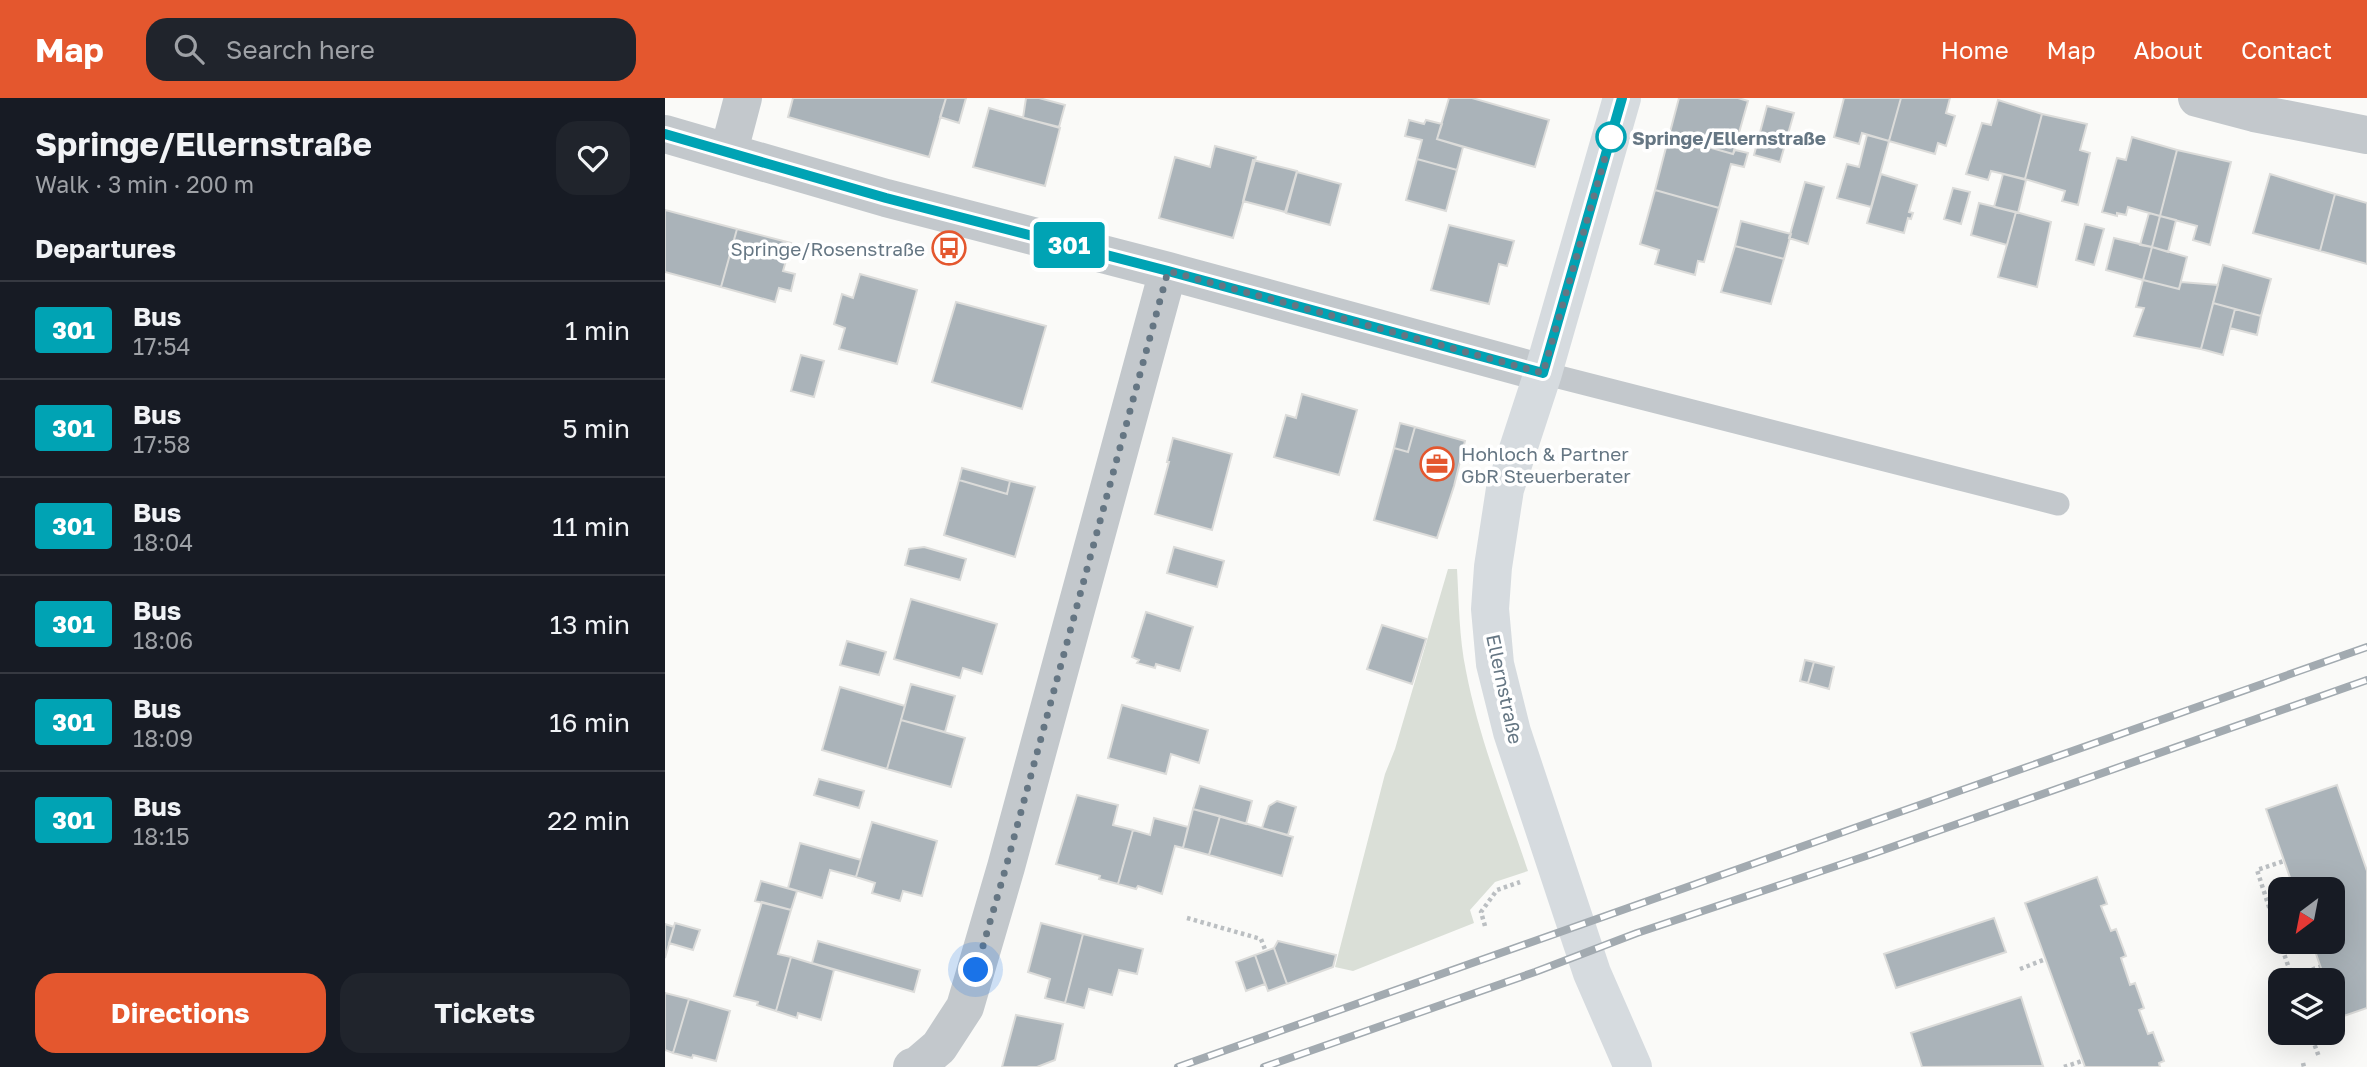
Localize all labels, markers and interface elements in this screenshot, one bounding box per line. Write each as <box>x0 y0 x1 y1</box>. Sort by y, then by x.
search box <box>146 18 636 81</box>
text: Map <box>35 30 104 69</box>
icon: search <box>170 30 208 68</box>
text: Search here <box>226 34 375 65</box>
text: Home <box>1941 35 2009 64</box>
text: Map <box>2047 35 2096 64</box>
text: About <box>2134 35 2203 64</box>
text: Contact <box>2241 35 2332 64</box>
button: heart <box>556 121 630 195</box>
marker: Springe/Ellernstraße <box>1596 122 1626 152</box>
text: Springe/Ellernstraße <box>35 124 372 163</box>
place label: Springe/Ellernstraße <box>1632 126 1826 149</box>
text: Walk · 3 min · 200 m <box>35 170 254 198</box>
line badge: 301 <box>1029 222 1109 268</box>
bus stop icon: Springe/Rosenstraße <box>930 229 968 267</box>
text: 301 <box>1048 230 1090 259</box>
text: Departures <box>35 233 176 264</box>
place label: Springe/Rosenstraße <box>731 237 925 260</box>
text: Bus <box>133 301 181 332</box>
text: 301 <box>52 315 95 344</box>
text: 1 min <box>565 315 630 346</box>
text: 17:54 <box>133 332 191 360</box>
text: Bus <box>133 399 181 430</box>
text: 301 <box>52 413 95 442</box>
text: 5 min <box>562 413 630 444</box>
text: 17:58 <box>133 430 191 458</box>
place label: Hohloch & Partner GbR Steuerberater <box>1461 442 1631 487</box>
office icon: Hohloch & Partner GbR Steuerberater <box>1418 445 1456 483</box>
text: Bus <box>133 497 181 528</box>
text: 301 <box>52 511 95 540</box>
text: 11 min <box>552 511 630 542</box>
text: 18:04 <box>133 528 193 556</box>
text: Bus <box>133 595 181 626</box>
text: 301 <box>52 609 95 638</box>
text: 13 min <box>550 609 630 640</box>
text: 18:06 <box>133 626 193 654</box>
street label: Ellernstraße <box>1482 632 1528 746</box>
text: Bus <box>133 693 181 724</box>
text: 301 <box>52 707 95 736</box>
text: 16 min <box>549 707 630 738</box>
text: 18:09 <box>133 724 193 752</box>
text: Bus <box>133 791 181 822</box>
text: 301 <box>52 805 95 834</box>
text: 22 min <box>547 805 630 836</box>
text: 18:15 <box>133 822 190 850</box>
north arrow <box>2268 877 2345 954</box>
map controls <box>2268 877 2345 1045</box>
your location <box>958 952 993 987</box>
button: layers <box>2268 968 2345 1045</box>
button: Directions <box>35 973 326 1053</box>
button: Tickets <box>340 973 630 1053</box>

